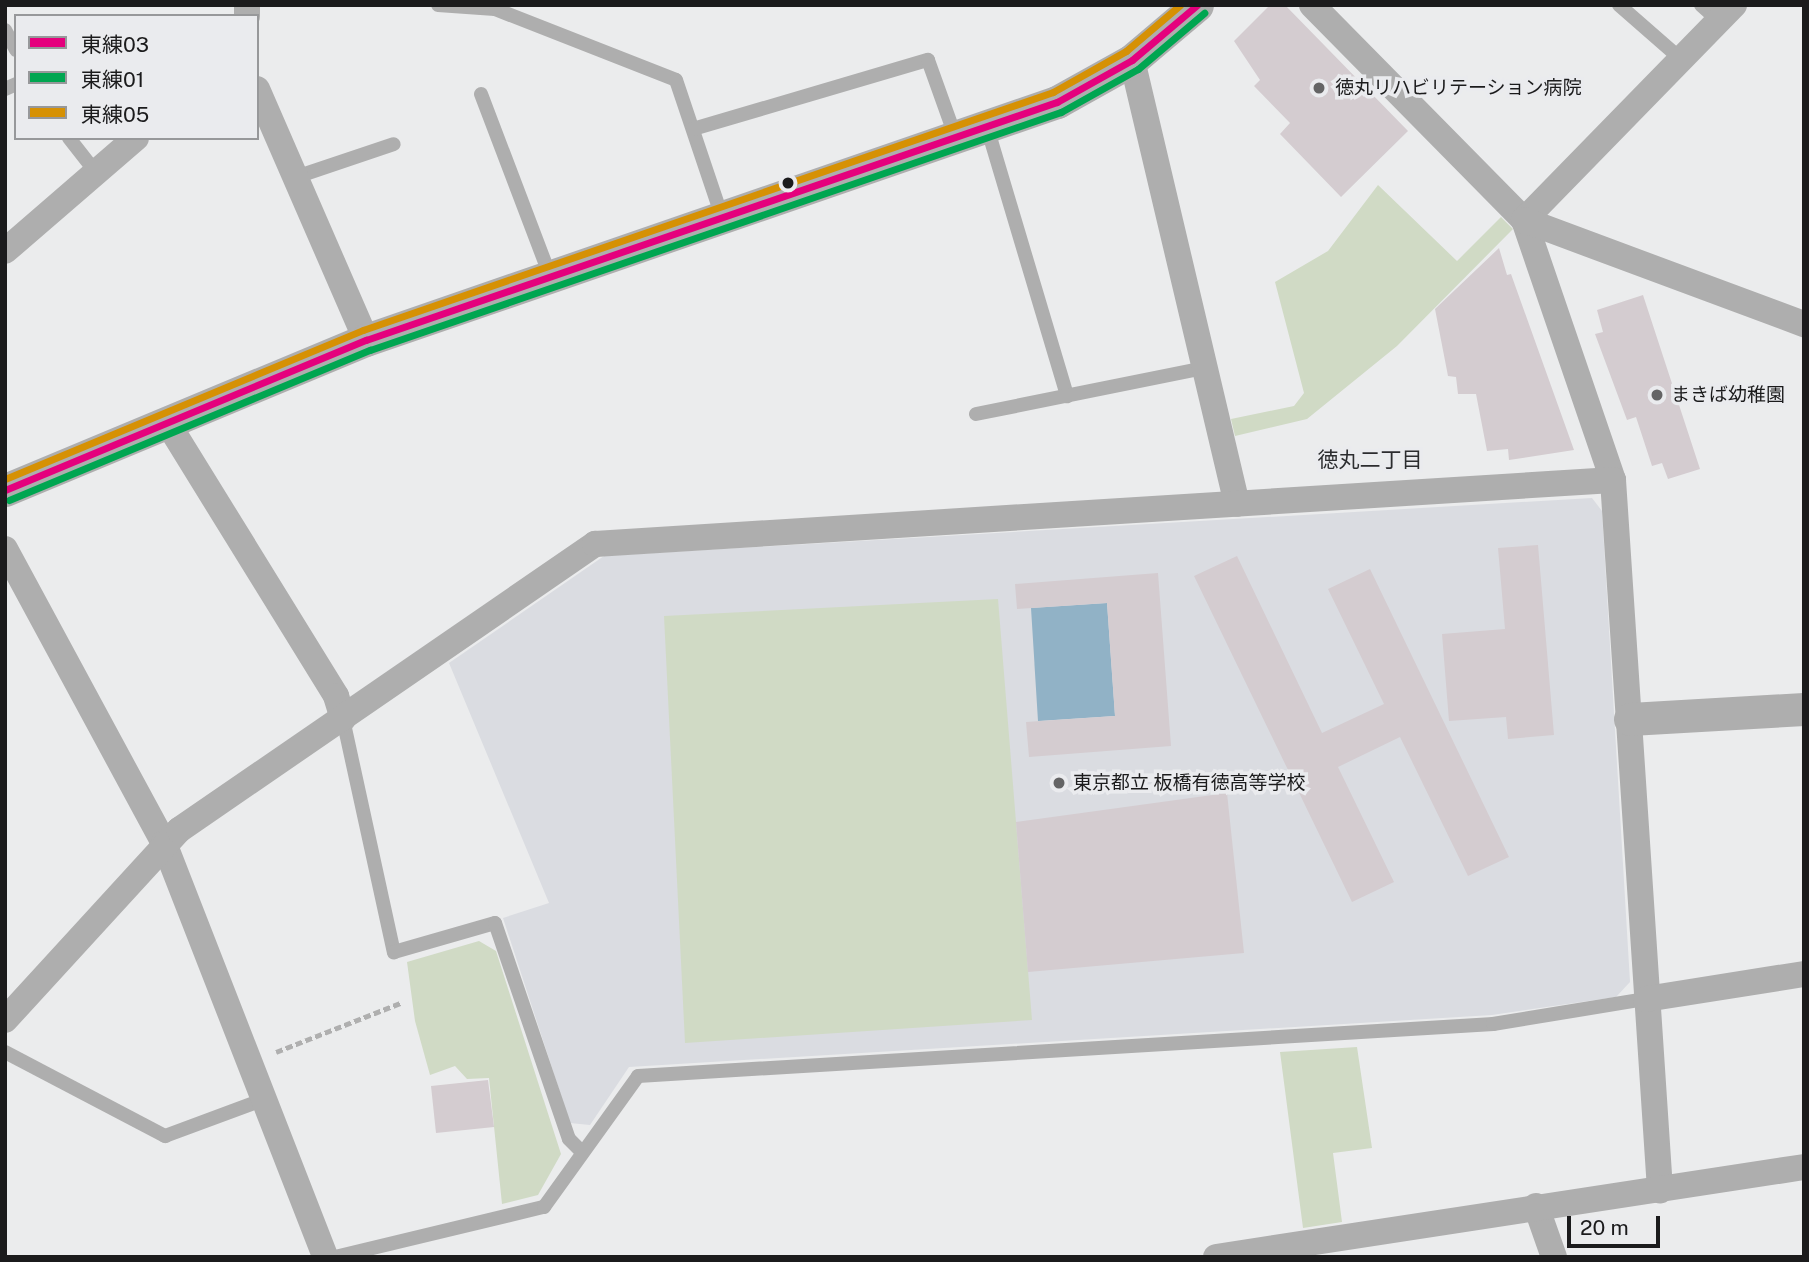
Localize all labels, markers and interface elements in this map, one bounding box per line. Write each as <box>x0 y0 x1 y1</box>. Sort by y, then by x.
legend <box>14 14 259 140</box>
text: 東練03 <box>81 32 149 57</box>
text: 東練01 <box>81 67 144 92</box>
place label: 徳丸リハビリテーション病院 <box>1335 77 1582 99</box>
marker: 徳丸リハビリテーション病院 <box>1309 78 1329 98</box>
text: 東練05 <box>81 102 149 127</box>
unlabelled marker <box>781 176 795 190</box>
place label: まきば幼稚園 <box>1671 384 1785 406</box>
marker: まきば幼稚園 <box>1649 387 1665 403</box>
district label: 徳丸二丁目 <box>1318 447 1422 473</box>
place label: 東京都立 板橋有徳高等学校 <box>1073 772 1306 794</box>
marker: 東京都立 板橋有徳高等学校 <box>1051 775 1067 791</box>
scale bar <box>1571 1202 1664 1246</box>
text: 20 m <box>1580 1215 1629 1240</box>

